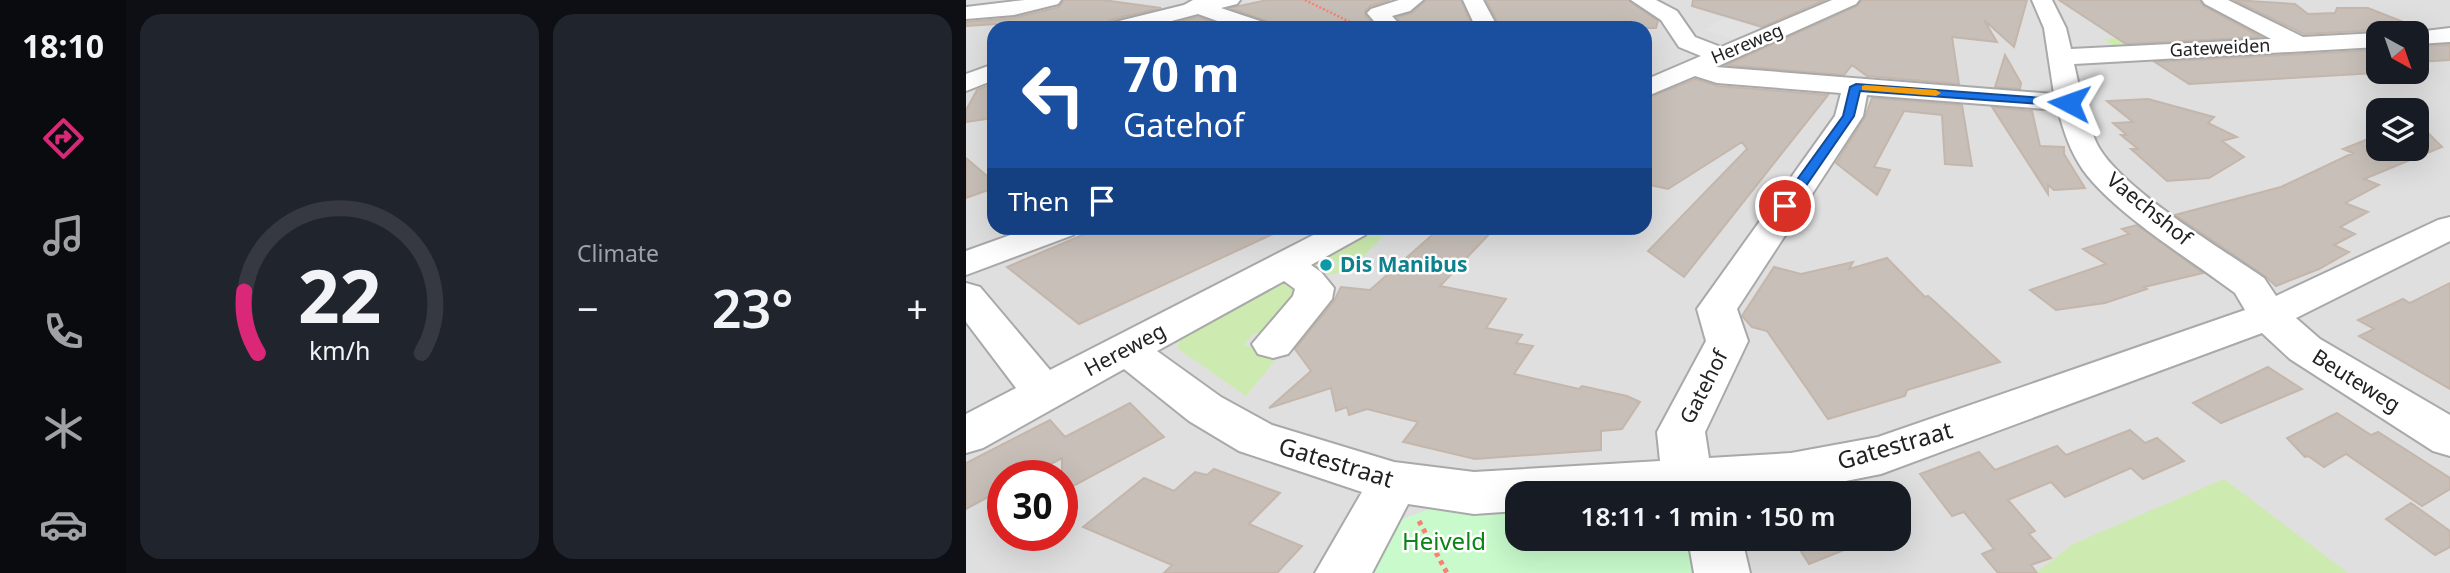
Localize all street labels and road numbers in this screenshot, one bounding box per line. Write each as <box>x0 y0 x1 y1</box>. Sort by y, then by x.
street label: Hereweg <box>1707 17 1786 69</box>
street label: Gateweiden <box>2169 32 2271 62</box>
street label: Vaechshof <box>2101 165 2199 252</box>
street label: Hereweg <box>1079 316 1170 382</box>
street label: Beuteweg <box>2307 342 2406 418</box>
street label: Gatehof <box>1673 343 1734 428</box>
street label: Gatestraat <box>1833 412 1956 477</box>
street label: Gatestraat <box>1275 428 1398 495</box>

